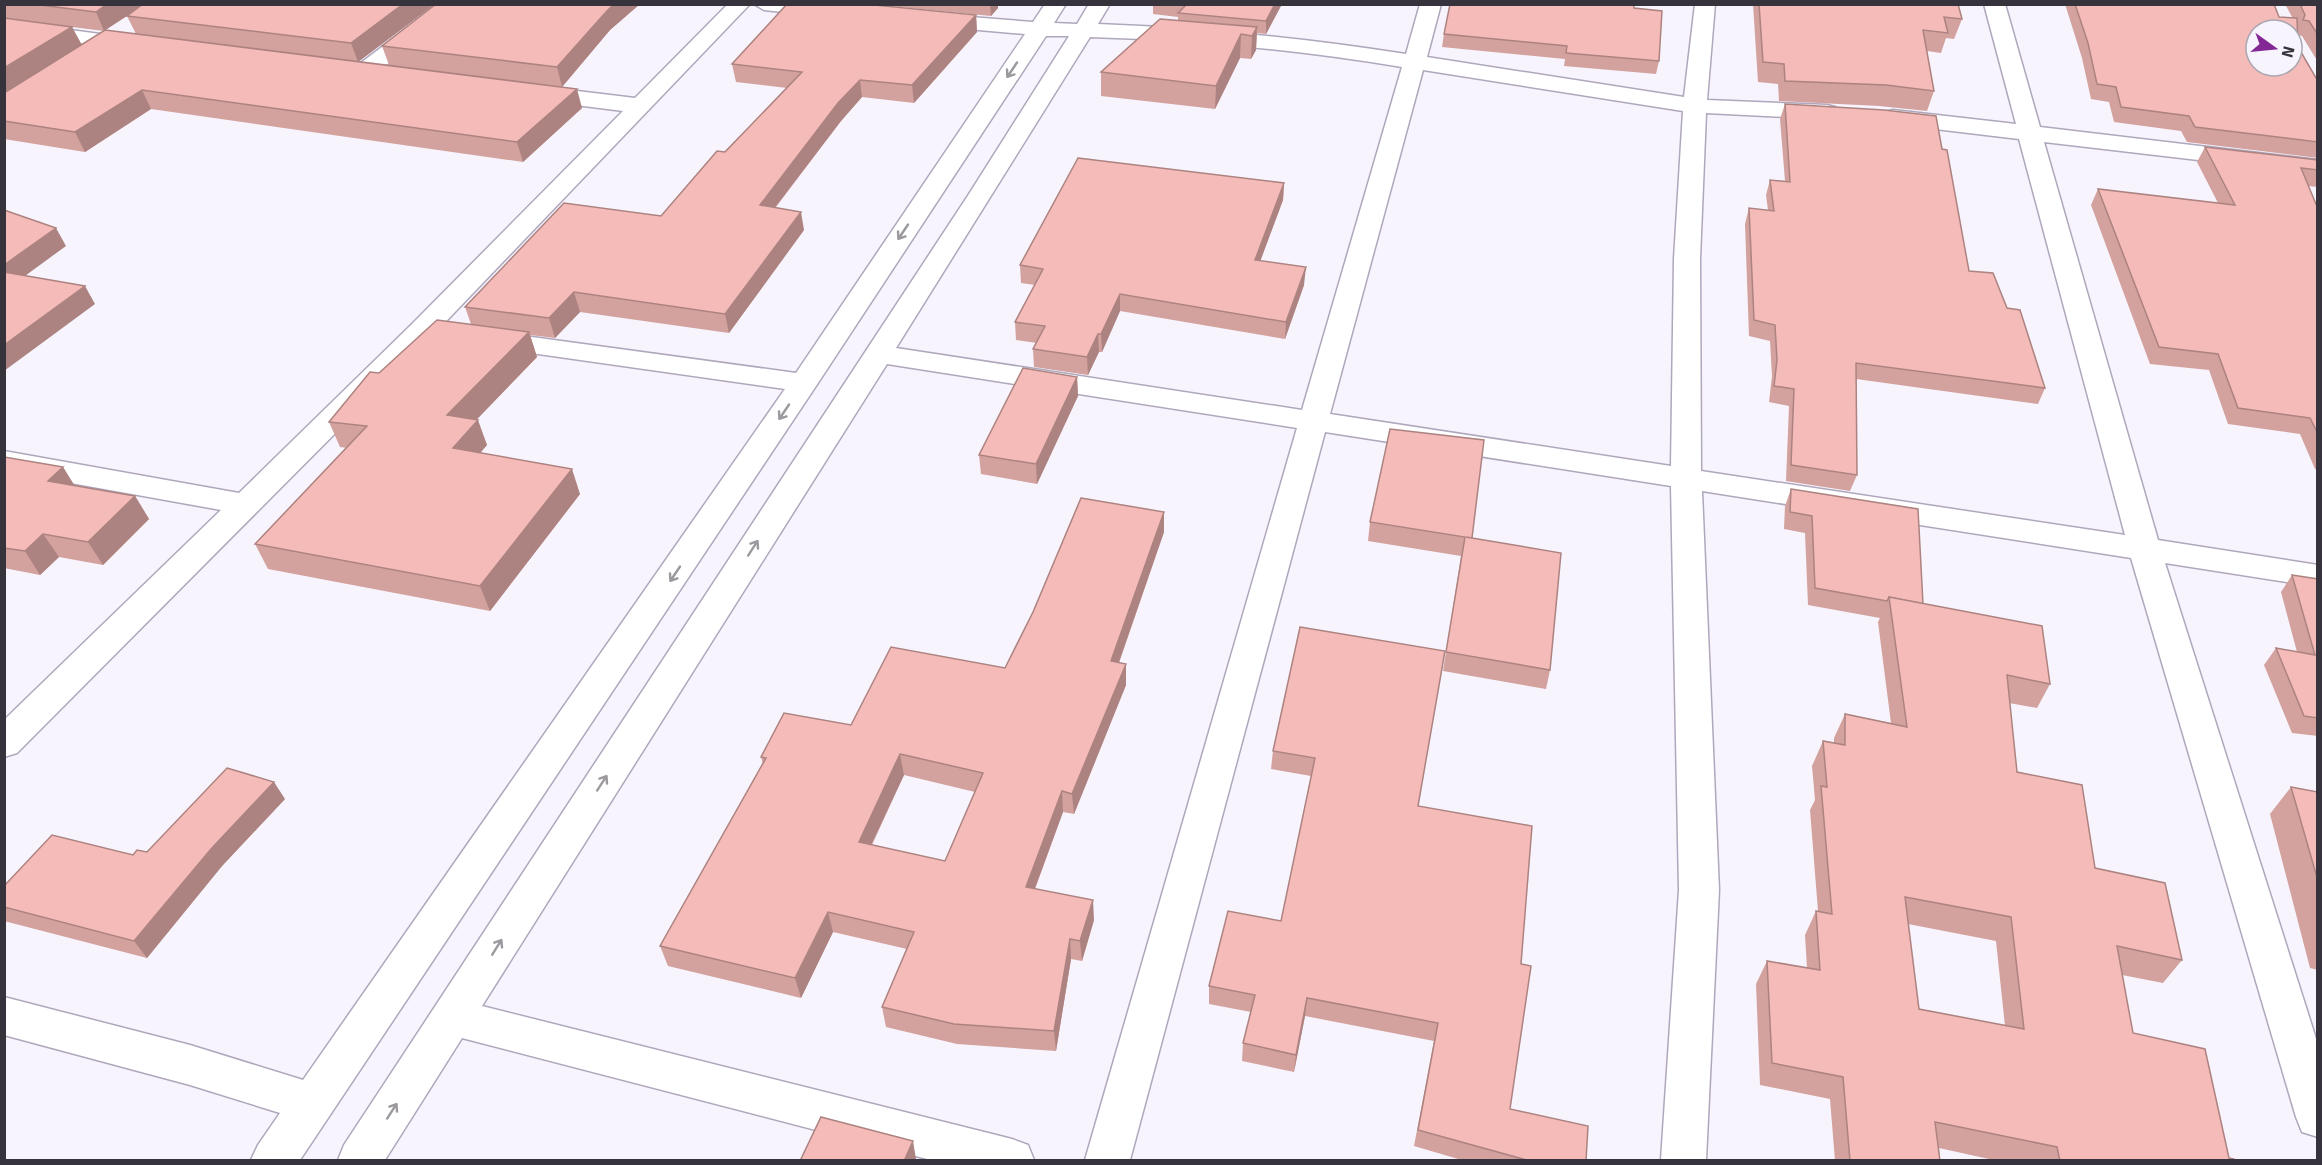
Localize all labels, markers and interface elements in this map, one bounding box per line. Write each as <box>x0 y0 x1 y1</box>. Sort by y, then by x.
north arrow <box>2244 18 2304 78</box>
text: N <box>2276 44 2299 60</box>
one-way arrow <box>1006 62 1018 78</box>
one-way arrow <box>897 223 909 240</box>
one-way arrow <box>778 404 790 420</box>
one-way arrow <box>747 540 759 557</box>
one-way arrow <box>668 565 681 582</box>
one-way arrow <box>596 775 608 791</box>
one-way arrow <box>491 939 503 956</box>
one-way arrow <box>386 1103 398 1120</box>

